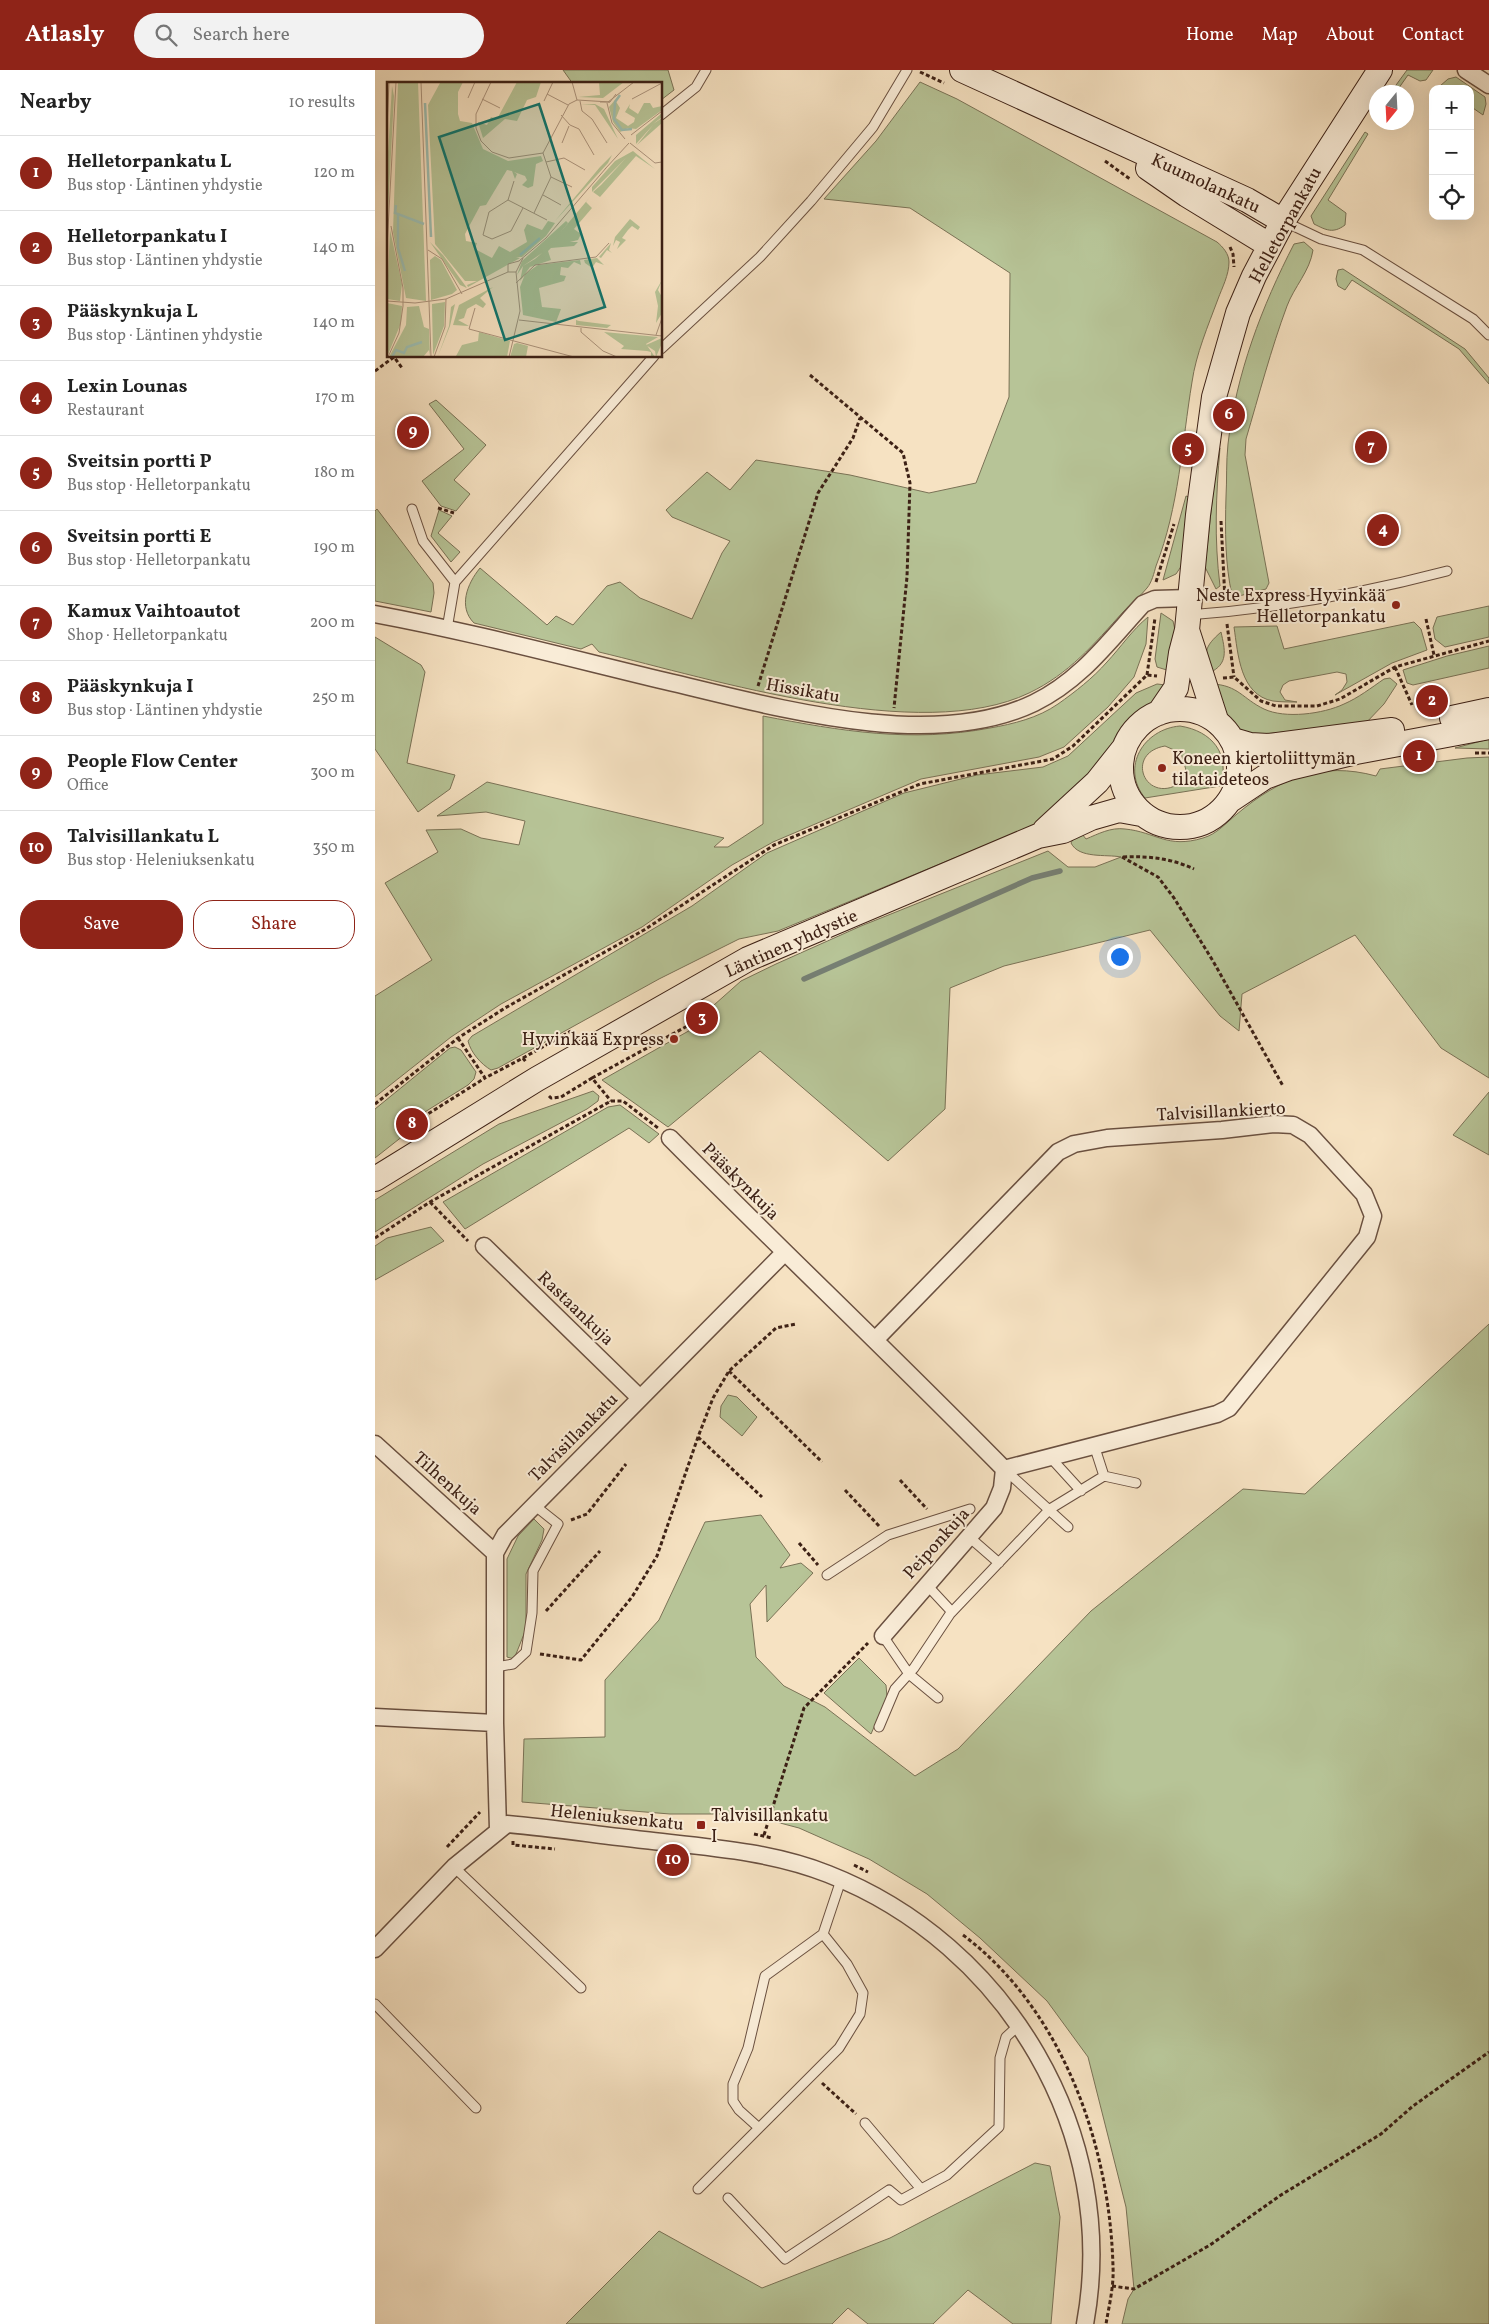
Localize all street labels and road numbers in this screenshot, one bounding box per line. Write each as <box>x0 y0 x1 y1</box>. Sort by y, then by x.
street label: Kuumolankatu <box>1147 148 1264 221</box>
street label: Helletorpankatu <box>1244 163 1329 288</box>
street label: Hissikatu <box>764 673 842 710</box>
street label: Läntinen yhdystie <box>721 904 862 985</box>
street label: Talvisillankierto <box>1156 1097 1286 1128</box>
street label: Pääskynkuja <box>696 1138 784 1226</box>
street label: Rastaankuja <box>531 1266 619 1352</box>
street label: Talvisillankatu <box>524 1388 624 1488</box>
street label: Tilhenkuja <box>407 1447 487 1522</box>
street label: Peiponkuja <box>898 1503 976 1585</box>
street label: Heleniuksenkatu <box>549 1799 685 1838</box>

